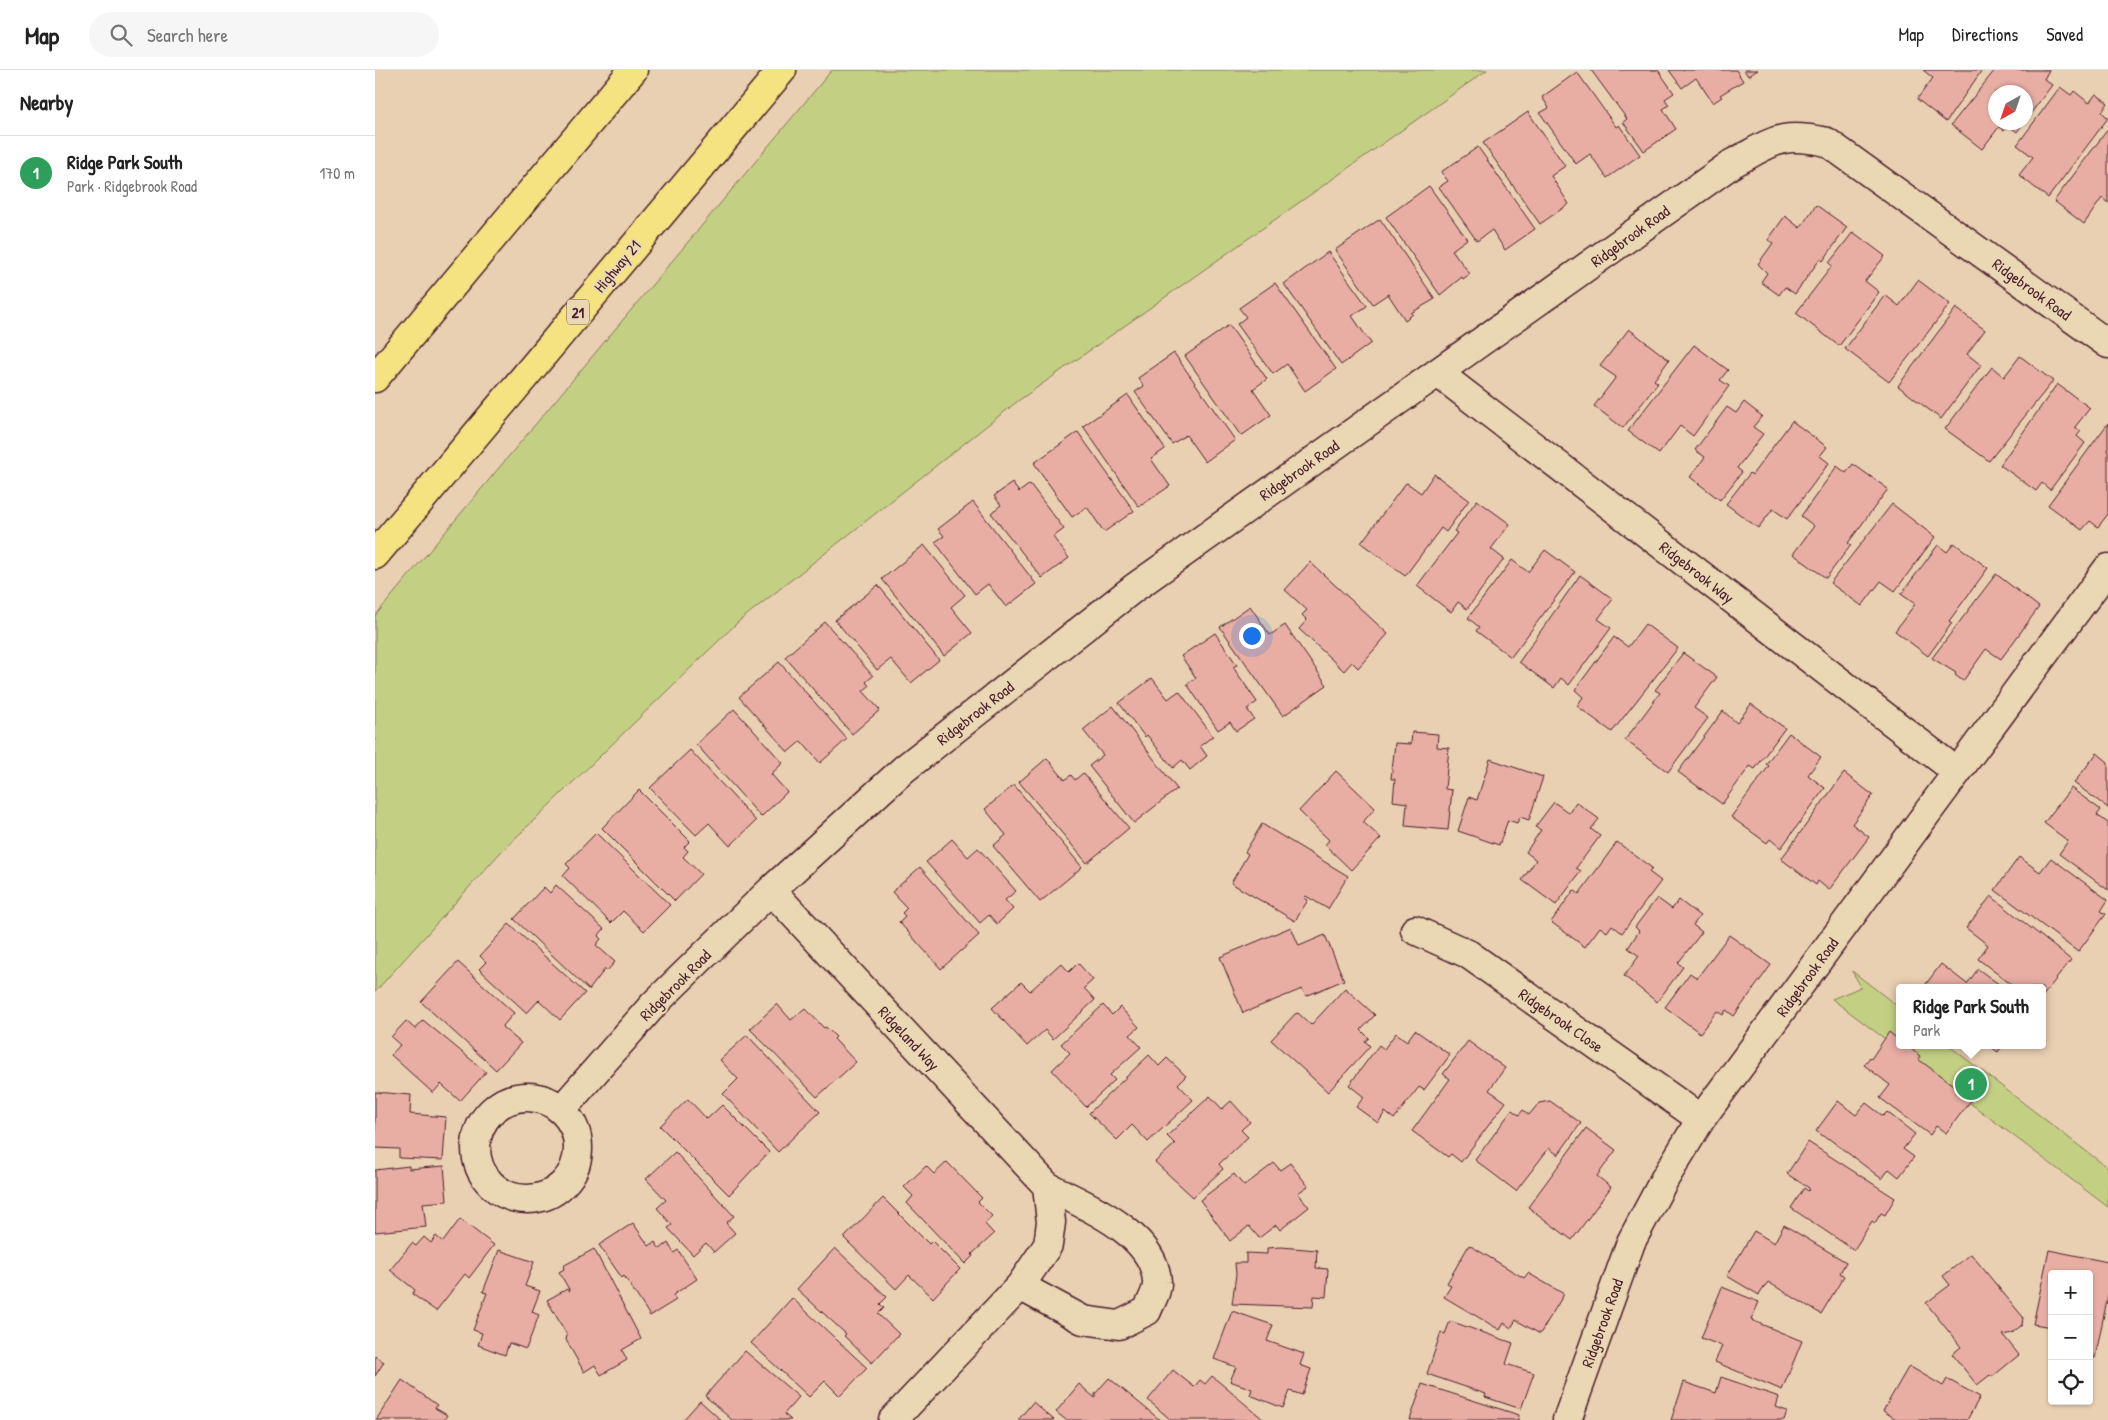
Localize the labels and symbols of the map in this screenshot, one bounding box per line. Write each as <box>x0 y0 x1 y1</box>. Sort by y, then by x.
north arrow <box>1988 85 2033 130</box>
street label: Ridgebrook Road <box>1586 200 1674 272</box>
street label: Highway 21 <box>589 235 646 297</box>
street label: Ridgebrook Road <box>1988 253 2076 325</box>
road number: 21 <box>567 300 589 324</box>
street label: Ridgebrook Road <box>1255 434 1343 506</box>
street label: Ridgebrook Way <box>1655 536 1739 608</box>
your location <box>1239 623 1265 649</box>
street label: Ridgebrook Road <box>932 676 1018 750</box>
street label: Ridgebrook Road <box>1771 933 1843 1021</box>
street label: Ridgebrook Road <box>634 944 716 1026</box>
street label: Ridgebrook Close <box>1514 983 1608 1058</box>
street label: Ridgeland Way <box>873 1001 945 1075</box>
pin: 1 <box>1955 1065 1987 1103</box>
street label: Ridgebrook Road <box>1576 1276 1628 1370</box>

